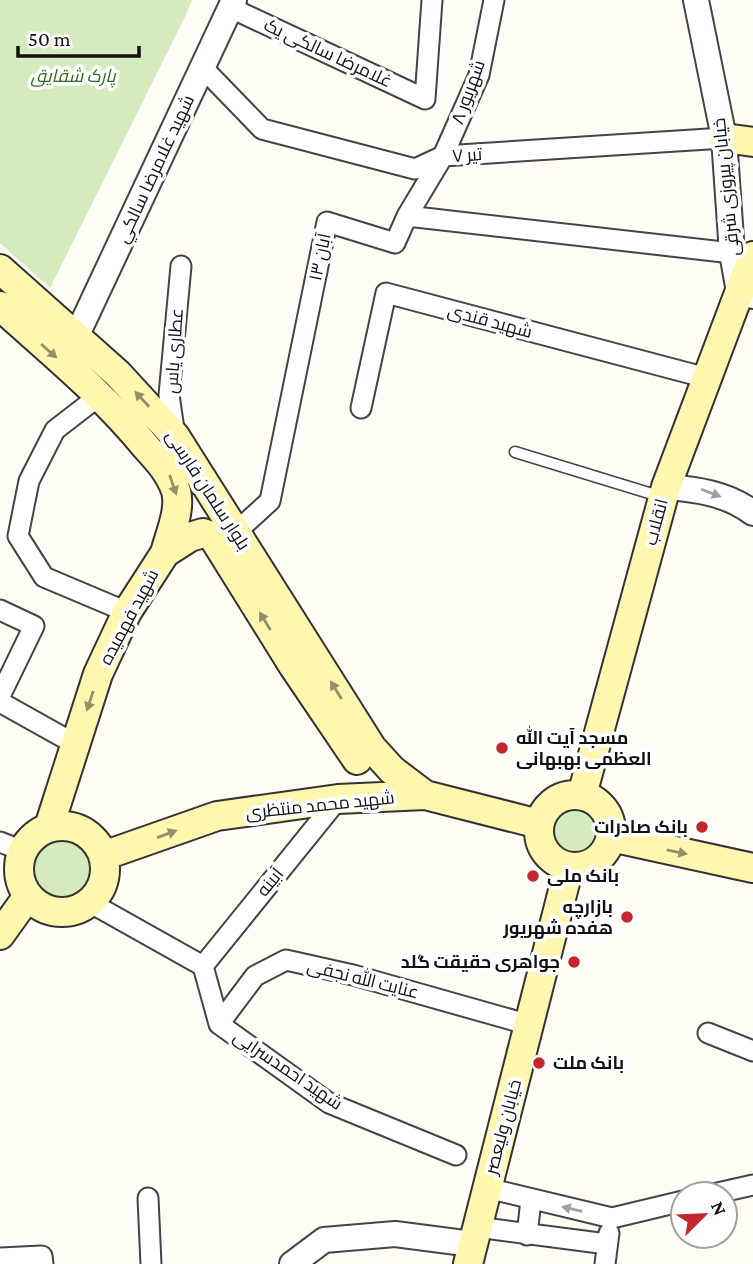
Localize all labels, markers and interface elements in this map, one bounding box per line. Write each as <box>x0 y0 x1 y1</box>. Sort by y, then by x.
scale bar <box>18 14 138 58</box>
street label: غلامرضا سالکی یک <box>260 15 395 92</box>
text: 50 m <box>28 27 71 51</box>
street label: ۸ شهریور <box>447 57 490 127</box>
park label: پارک شقایق <box>31 66 117 88</box>
street label: شهید غلامرضا سالکي <box>112 92 202 248</box>
street label: خیابان پیروزی شرقی <box>709 117 745 257</box>
street label: ۷ تیر <box>451 144 483 167</box>
street label: ۱۳ آبان <box>305 231 336 283</box>
street label: شهید قندی <box>445 300 535 343</box>
street label: عطاری یاس <box>161 308 188 394</box>
one-way arrow <box>40 343 58 359</box>
one-way arrow <box>134 391 150 408</box>
street label: بلوار سلمان فارسی <box>161 426 254 554</box>
one-way arrow <box>168 475 179 496</box>
one-way arrow <box>701 488 722 499</box>
street label: انقلاب <box>640 496 672 548</box>
street label: شهید فهمیده <box>95 566 163 669</box>
one-way arrow <box>259 612 272 631</box>
one-way arrow <box>329 680 342 700</box>
one-way arrow <box>84 690 94 711</box>
place label: مسجد آیت الله العظمی بهبهانی <box>516 725 652 770</box>
marker: مسجد آیت الله العظمی بهبهانی <box>494 740 510 756</box>
street label: شهید محمد منتظری <box>244 787 396 824</box>
place label: بانک صادرات <box>594 817 688 837</box>
marker: بانک صادرات <box>694 819 710 835</box>
one-way arrow <box>157 828 178 839</box>
one-way arrow <box>666 846 688 857</box>
street label: آبینه <box>253 864 288 900</box>
place label: بانک ملی <box>547 866 619 887</box>
marker: بانک ملی <box>525 868 541 884</box>
place label: بازارچه هفده شهریور <box>502 897 613 939</box>
marker: بازارچه هفده شهریور <box>619 909 635 925</box>
place label: جواهری حقیقت گلد <box>401 952 560 973</box>
street label: عنایت الله نجفی <box>305 954 421 1004</box>
marker: جواهری حقیقت گلد <box>566 954 582 970</box>
street label: شهید احمدسرایی <box>229 1026 346 1115</box>
place label: بانک ملت <box>553 1053 624 1073</box>
marker: بانک ملت <box>531 1055 547 1071</box>
street label: خیابان ولیعصر <box>480 1077 526 1178</box>
north arrow <box>669 1180 739 1250</box>
text: N <box>707 1198 731 1219</box>
one-way arrow <box>561 1203 583 1214</box>

